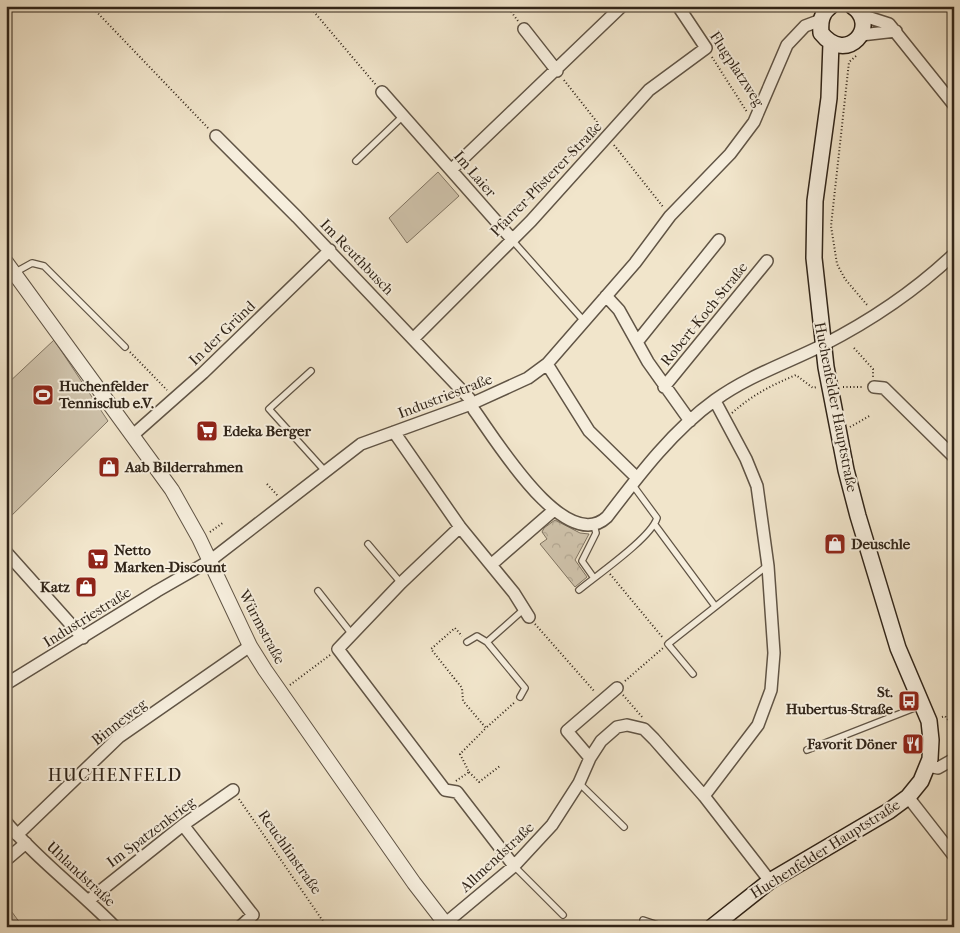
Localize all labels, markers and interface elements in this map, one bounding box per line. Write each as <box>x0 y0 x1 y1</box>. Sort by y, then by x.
street label: Flugplatzweg <box>706 28 769 111</box>
street label: Pfarrer-Pfisterer-Straße <box>486 117 606 240</box>
street label: Im Laier <box>450 147 500 201</box>
street label: Im Reuthbusch <box>316 215 398 299</box>
street label: Robert-Koch-Straße <box>657 258 752 370</box>
street label: In der Gründ <box>185 296 260 369</box>
street label: Huchenfelder Hauptstraße <box>811 320 861 494</box>
street label: Industriestraße <box>395 369 495 422</box>
place label: Huchenfelder Tennisclub e.V. <box>58 377 154 412</box>
sports icon: Huchenfelder Tennisclub e.V. <box>31 383 55 407</box>
supermarket icon: Edeka Berger <box>195 419 219 443</box>
place label: Edeka Berger <box>223 422 311 440</box>
shop icon: Aab Bilderrahmen <box>97 455 121 479</box>
place label: Aab Bilderrahmen <box>124 458 243 476</box>
shop icon: Deuschle <box>823 532 847 556</box>
place label: Deuschle <box>851 535 911 553</box>
place label: Netto Marken-Discount <box>113 541 227 576</box>
supermarket icon: Netto Marken-Discount <box>86 547 110 571</box>
shop icon: Katz <box>74 575 98 599</box>
place label: Katz <box>40 578 70 596</box>
street label: Industriestraße <box>40 583 135 651</box>
street label: Würmstraße <box>234 586 289 668</box>
place label: St. Hubertus-Straße <box>786 683 894 718</box>
bus stop icon: St. Hubertus-Straße <box>897 689 921 713</box>
street label: Binneweg <box>88 694 151 749</box>
restaurant icon: Favorit Döner <box>901 732 925 756</box>
place label: Favorit Döner <box>806 735 898 753</box>
district label: HUCHENFELD <box>48 765 182 786</box>
street label: Im Spatzenkrieg <box>103 792 200 871</box>
street label: Huchenfelder Hauptstraße <box>747 795 904 902</box>
street label: Reuchlinstraße <box>254 806 326 898</box>
street label: Allmendstraße <box>456 818 538 896</box>
street label: Uhlandstraße <box>43 837 120 911</box>

